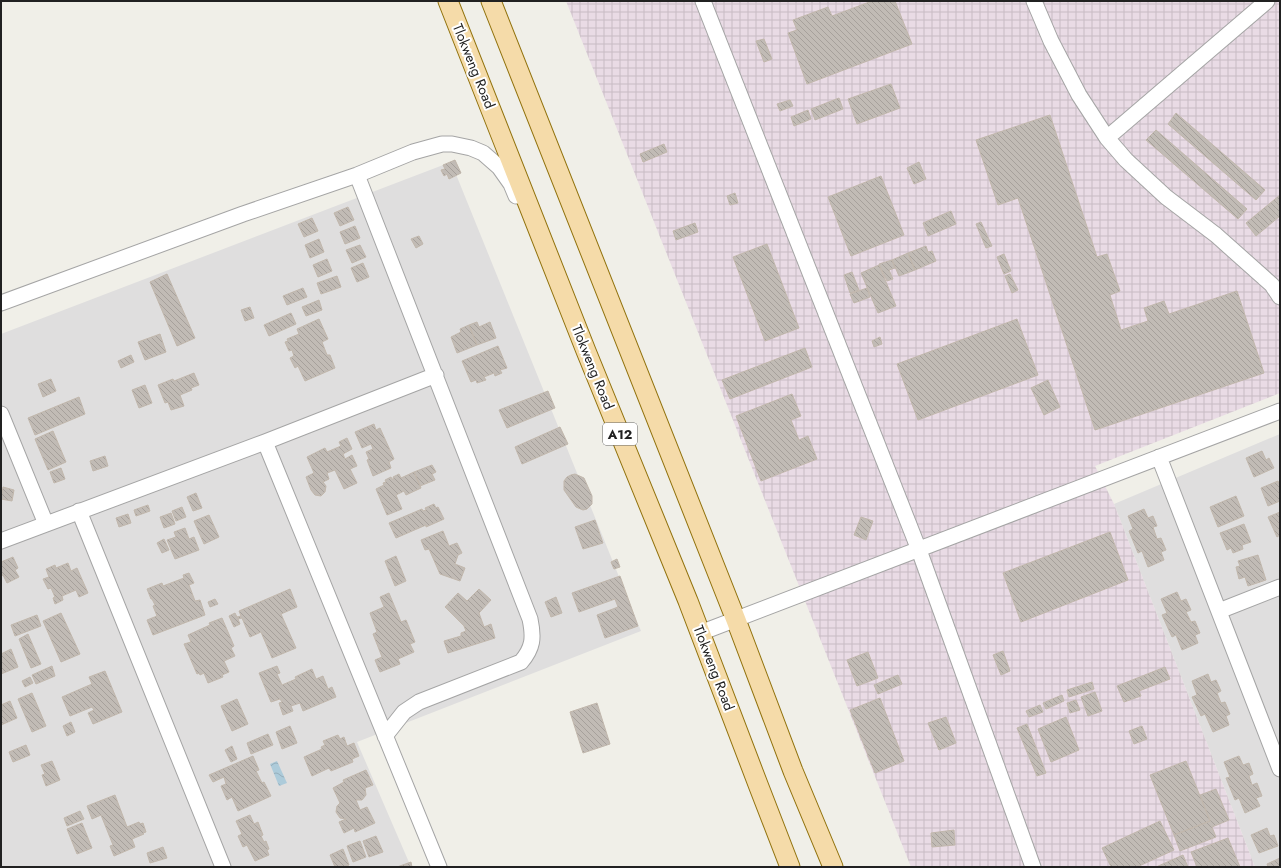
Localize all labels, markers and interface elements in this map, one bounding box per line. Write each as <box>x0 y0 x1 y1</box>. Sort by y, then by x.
street label: Tlokweng Road <box>448 21 500 111</box>
street label: Tlokweng Road <box>567 322 619 412</box>
road number: A12 <box>603 423 637 445</box>
street label: Tlokweng Road <box>689 622 739 714</box>

